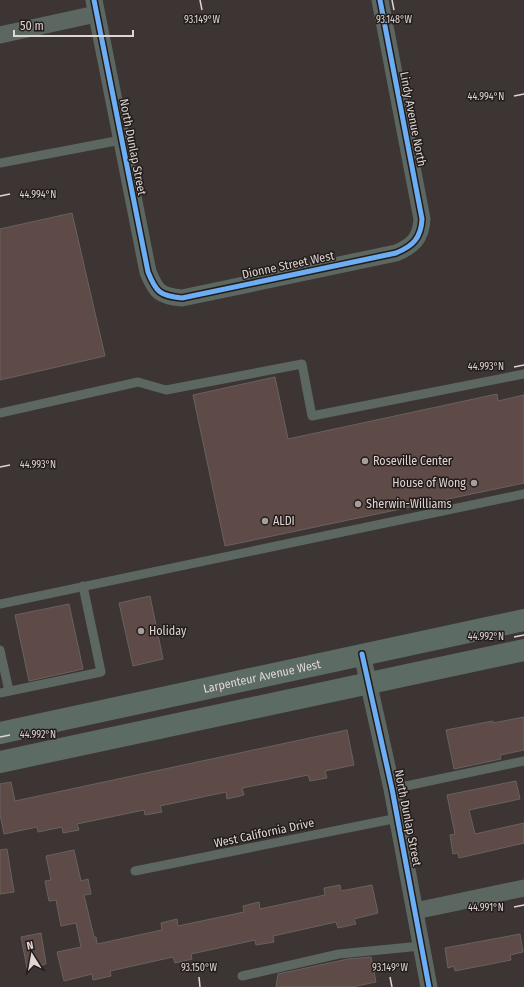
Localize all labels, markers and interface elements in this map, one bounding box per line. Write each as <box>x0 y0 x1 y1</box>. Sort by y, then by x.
scale bar <box>14 12 133 38</box>
text: 93.149°W <box>184 14 220 26</box>
text: 93.148°W <box>376 14 413 26</box>
text: 50 m <box>20 19 44 33</box>
street label: Lindy Avenue North <box>397 70 429 168</box>
text: 44.994°N <box>468 91 504 103</box>
street label: North Dunlap Street <box>117 98 149 197</box>
text: 44.994°N <box>20 189 56 201</box>
street label: Dionne Street West <box>241 248 335 282</box>
text: 44.993°N <box>468 361 504 373</box>
place label: Roseville Center <box>373 454 453 468</box>
marker: Roseville Center <box>360 456 370 466</box>
text: 44.993°N <box>20 459 56 471</box>
place label: House of Wong <box>392 476 466 490</box>
marker: House of Wong <box>469 478 479 488</box>
place label: Sherwin-Williams <box>366 497 452 511</box>
marker: Sherwin-Williams <box>353 499 363 509</box>
place label: ALDI <box>273 514 295 528</box>
marker: ALDI <box>260 516 270 526</box>
place label: Holiday <box>149 624 187 638</box>
marker: Holiday <box>136 626 146 636</box>
text: 44.992°N <box>468 631 504 643</box>
street label: Larpenteur Avenue West <box>202 657 322 696</box>
text: 44.992°N <box>20 729 56 741</box>
street label: North Dunlap Street <box>392 769 424 868</box>
street label: West California Drive <box>213 816 315 850</box>
text: 44.991°N <box>468 902 504 914</box>
north arrow <box>12 935 52 975</box>
text: N <box>26 939 35 953</box>
text: 93.150°W <box>181 962 218 974</box>
text: 93.149°W <box>372 962 408 974</box>

